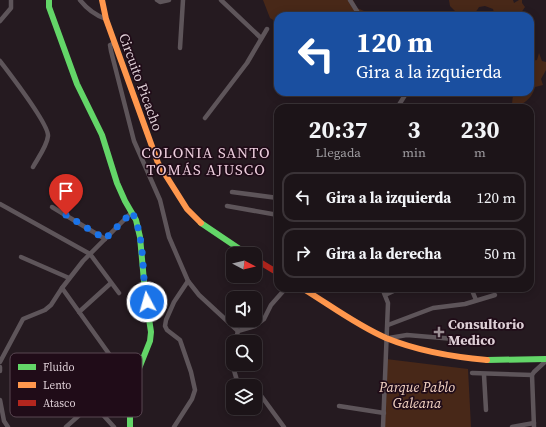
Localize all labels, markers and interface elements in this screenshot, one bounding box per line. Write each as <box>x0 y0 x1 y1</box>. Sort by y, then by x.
text: 120 m <box>356 23 433 61</box>
icon: left <box>290 28 342 80</box>
street label: Circuito Picacho <box>114 30 168 134</box>
text: Gira a la izquierda <box>356 59 502 84</box>
text: 20:37 <box>309 113 368 146</box>
text: 3 <box>408 113 421 146</box>
text: 230 <box>460 113 499 146</box>
district label: COLONIA SANTO TOMÁS AJUSCO <box>141 142 271 180</box>
text: Llegada <box>316 144 361 161</box>
text: min <box>402 144 426 161</box>
text: m <box>474 144 486 161</box>
pin <box>49 174 83 215</box>
icon: arrive <box>55 180 77 202</box>
icon: left <box>292 186 314 208</box>
text: Gira a la izquierda <box>326 187 451 208</box>
text: 120 m <box>476 187 516 208</box>
icon: right <box>292 242 314 264</box>
text: Gira a la derecha <box>326 243 441 264</box>
text: 50 m <box>484 243 516 264</box>
north arrow <box>226 247 262 283</box>
map controls <box>226 247 262 415</box>
position arrow <box>126 281 168 323</box>
button: sound <box>226 291 262 327</box>
place label: Consultorio Medico <box>448 314 524 350</box>
marker: Consultorio Medico <box>433 326 445 338</box>
button: search <box>226 335 262 371</box>
legend <box>10 353 142 417</box>
text: Fluido <box>43 360 75 375</box>
park label: Parque Pablo Galeana <box>378 377 455 413</box>
text: Lento <box>43 378 71 393</box>
button: layers <box>226 379 262 415</box>
text: Atasco <box>43 396 75 411</box>

